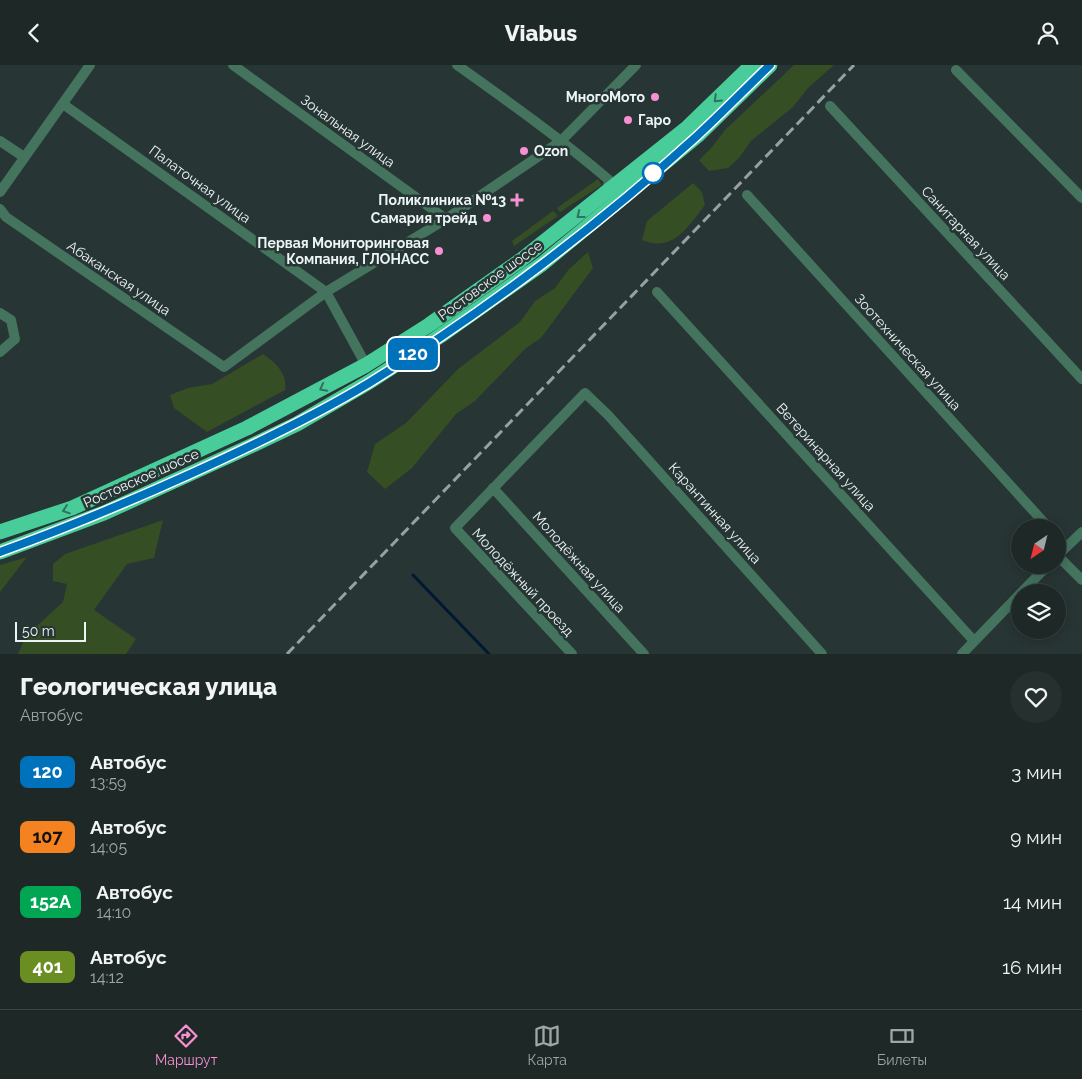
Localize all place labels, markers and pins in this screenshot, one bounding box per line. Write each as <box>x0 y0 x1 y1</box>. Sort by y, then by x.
place label: МногоМото <box>566 89 646 105</box>
marker: МногоМото <box>649 91 661 103</box>
place label: Гаро <box>638 112 671 128</box>
marker: Гаро <box>622 114 634 126</box>
place label: Ozon <box>534 143 568 159</box>
marker: Ozon <box>518 145 530 157</box>
unlabelled marker <box>642 162 664 184</box>
place label: Поликлиника №13 <box>378 192 506 208</box>
marker: Поликлиника №13 <box>510 193 524 207</box>
place label: Самария трейд <box>371 210 477 226</box>
marker: Самария трейд <box>481 212 493 224</box>
place label: Первая Мониторинговая Компания, ГЛОНАСС <box>257 235 429 267</box>
marker: Первая Мониторинговая Компания, ГЛОНАСС <box>433 245 445 257</box>

